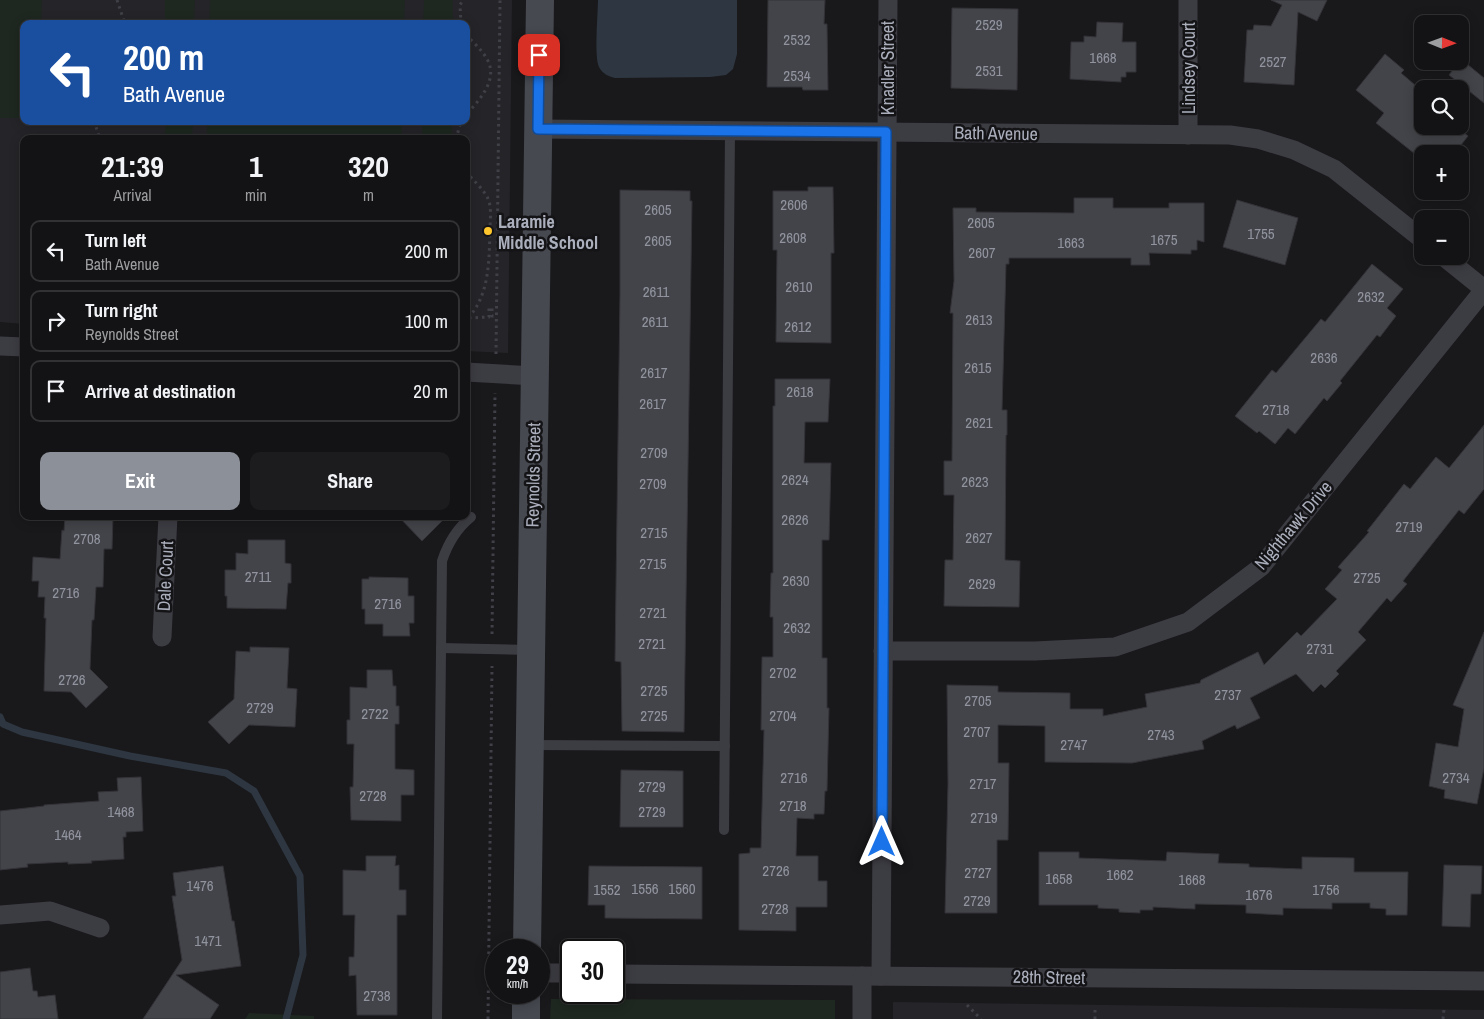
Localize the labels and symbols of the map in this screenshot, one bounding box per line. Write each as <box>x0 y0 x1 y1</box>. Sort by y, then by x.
house number: 2529 <box>975 14 1003 35</box>
north arrow <box>1414 15 1469 70</box>
street label: Knadler Street <box>875 21 900 115</box>
street label: Lindsey Court <box>1176 22 1201 114</box>
house number: 2532 <box>783 29 811 50</box>
pin <box>518 34 560 76</box>
house number: 1668 <box>1089 47 1117 68</box>
house number: 2527 <box>1259 51 1287 72</box>
house number: 2531 <box>975 60 1003 81</box>
house number: 2534 <box>783 65 811 86</box>
street label: Bath Avenue <box>954 120 1038 146</box>
house number: 2606 <box>780 194 808 215</box>
house number: 2605 <box>644 199 672 220</box>
place label: Laramie Middle School <box>498 209 598 255</box>
house number: 2605 <box>967 212 995 233</box>
house number: 1755 <box>1247 223 1275 244</box>
marker: Laramie Middle School <box>482 225 494 237</box>
house number: 2608 <box>779 227 807 248</box>
house number: 1675 <box>1150 229 1178 250</box>
house number: 2605 <box>644 230 672 251</box>
house number: 1663 <box>1057 232 1085 253</box>
house number: 2607 <box>968 242 996 263</box>
house number: 2610 <box>785 276 813 297</box>
house number: 2611 <box>643 281 669 302</box>
house number: 2632 <box>1357 286 1385 307</box>
house number: 2613 <box>965 309 993 330</box>
house number: 2611 <box>642 311 668 332</box>
house number: 2612 <box>784 316 812 337</box>
house number: 2636 <box>1310 347 1338 368</box>
house number: 2615 <box>964 357 992 378</box>
house number: 2617 <box>640 362 668 383</box>
house number: 2618 <box>786 381 814 402</box>
house number: 2617 <box>639 393 667 414</box>
house number: 2718 <box>1262 399 1290 420</box>
house number: 2621 <box>965 412 993 433</box>
street label: Reynolds Street <box>520 422 546 528</box>
house number: 2709 <box>640 442 668 463</box>
house number: 2624 <box>781 469 809 490</box>
house number: 2623 <box>961 471 989 492</box>
house number: 2709 <box>639 473 667 494</box>
street label: Nighthawk Drive <box>1248 475 1338 575</box>
house number: 2626 <box>781 509 809 530</box>
house number: 2719 <box>1395 516 1423 537</box>
house number: 2715 <box>640 522 668 543</box>
house number: 2627 <box>965 527 993 548</box>
house number: 2708 <box>73 528 101 549</box>
street label: Dale Court <box>151 540 179 612</box>
house number: 2715 <box>639 553 667 574</box>
house number: 2711 <box>245 566 271 587</box>
house number: 2725 <box>1353 567 1381 588</box>
house number: 2630 <box>782 570 810 591</box>
house number: 2629 <box>968 573 996 594</box>
house number: 2716 <box>52 582 80 603</box>
house number: 2716 <box>374 593 402 614</box>
house number: 2721 <box>639 602 667 623</box>
house number: 2632 <box>783 617 811 638</box>
house number: 2721 <box>638 633 666 654</box>
house number: 2731 <box>1306 638 1334 659</box>
house number: 2702 <box>769 662 797 683</box>
house number: 2726 <box>58 669 86 690</box>
house number: 2725 <box>640 680 668 701</box>
house number: 2737 <box>1214 684 1242 705</box>
house number: 2705 <box>964 690 992 711</box>
house number: 2729 <box>246 697 274 718</box>
house number: 2722 <box>361 703 389 724</box>
house number: 2725 <box>640 705 668 726</box>
house number: 2704 <box>769 705 797 726</box>
house number: 2707 <box>963 721 991 742</box>
house number: 2743 <box>1147 724 1175 745</box>
house number: 2747 <box>1060 734 1088 755</box>
house number: 2716 <box>780 767 808 788</box>
house number: 2734 <box>1442 767 1470 788</box>
house number: 2717 <box>969 773 997 794</box>
house number: 2729 <box>638 776 666 797</box>
house number: 2728 <box>359 785 387 806</box>
house number: 2718 <box>779 795 807 816</box>
house number: 1468 <box>107 801 135 822</box>
house number: 2729 <box>638 801 666 822</box>
house number: 2719 <box>970 807 998 828</box>
position arrow <box>855 815 907 867</box>
house number: 1464 <box>54 824 82 845</box>
house number: 2726 <box>762 860 790 881</box>
house number: 2727 <box>964 862 992 883</box>
house number: 1662 <box>1106 864 1134 885</box>
house number: 1658 <box>1045 868 1073 889</box>
house number: 1668 <box>1178 869 1206 890</box>
house number: 1476 <box>186 875 214 896</box>
house number: 1556 <box>631 878 659 899</box>
house number: 1560 <box>668 878 696 899</box>
house number: 1552 <box>593 879 621 900</box>
house number: 1756 <box>1312 879 1340 900</box>
house number: 1676 <box>1245 884 1273 905</box>
house number: 2729 <box>963 890 991 911</box>
house number: 2728 <box>761 898 789 919</box>
house number: 1471 <box>194 930 222 951</box>
speed limit sign: 30 <box>560 939 625 1004</box>
street label: 28th Street <box>1013 964 1085 990</box>
house number: 2738 <box>363 985 391 1006</box>

